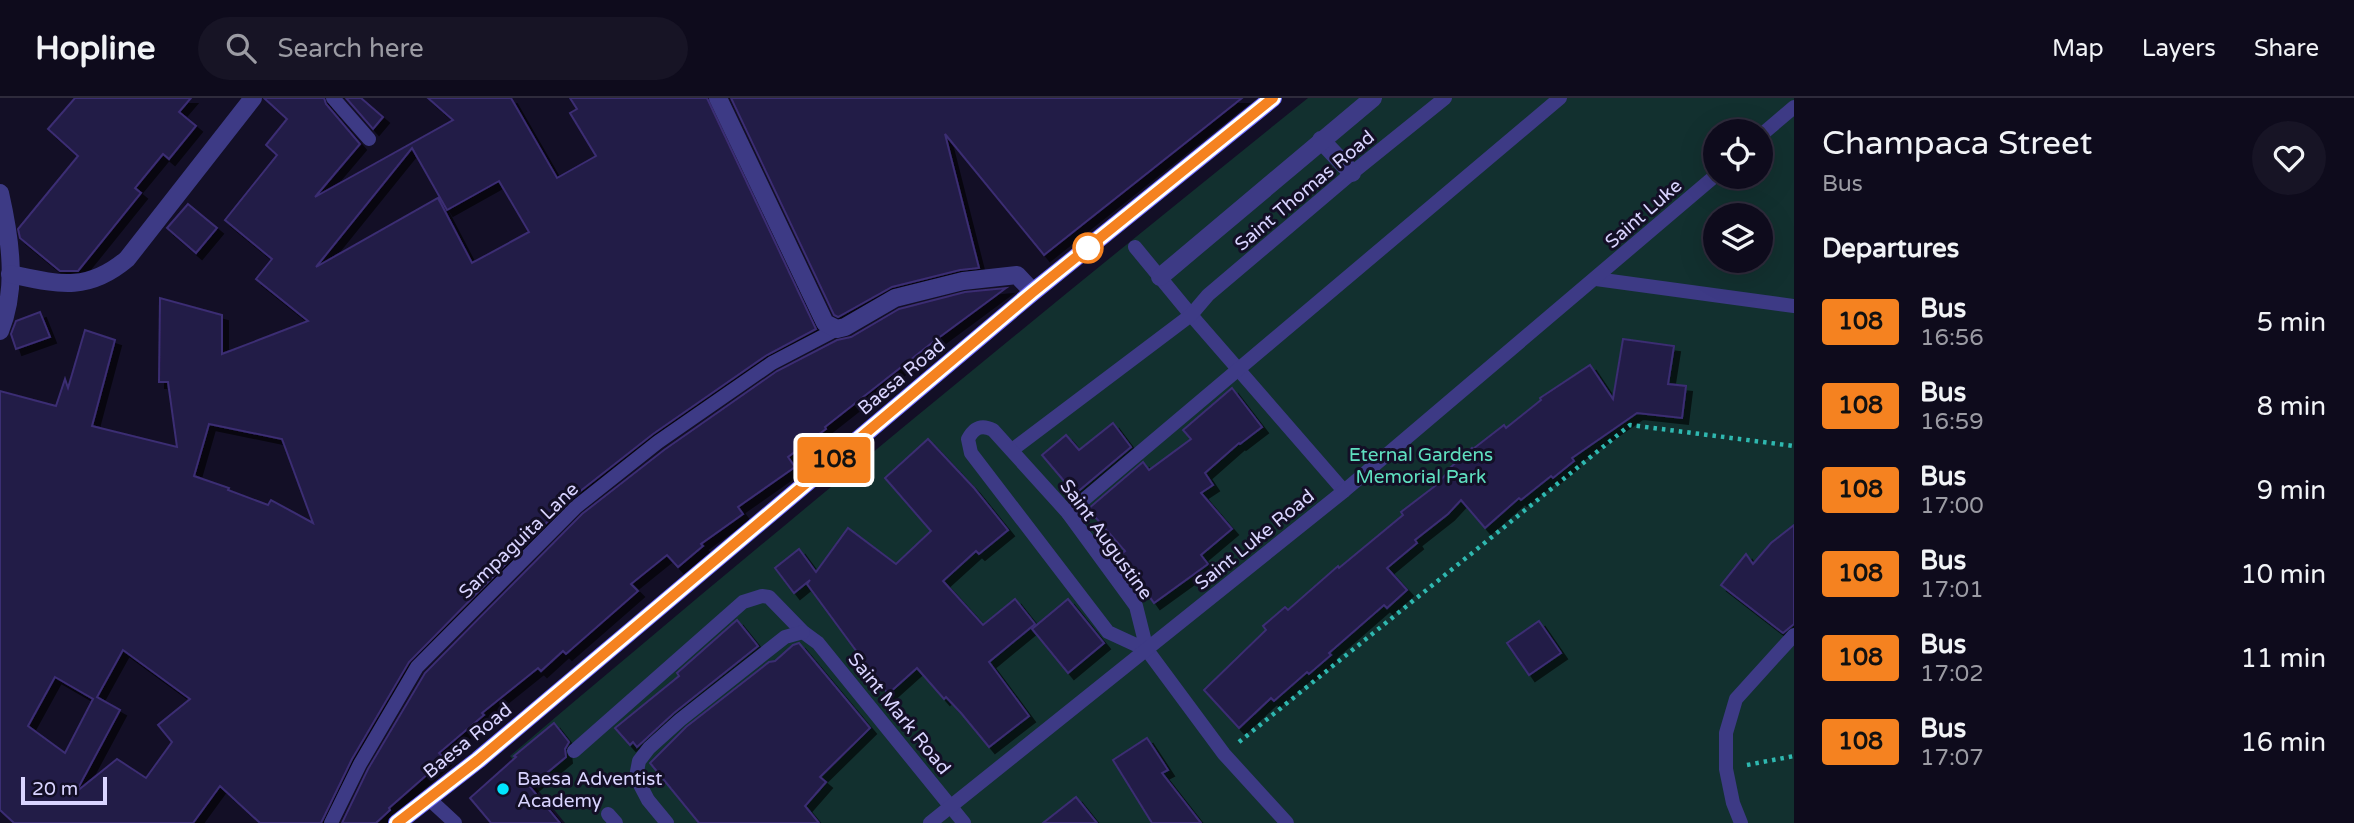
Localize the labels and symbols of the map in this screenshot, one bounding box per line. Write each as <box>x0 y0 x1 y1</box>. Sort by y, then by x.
street label: Saint Thomas Road <box>1230 126 1379 255</box>
street label: Saint Luke <box>1601 175 1686 253</box>
unlabelled marker <box>1073 233 1103 263</box>
street label: Baesa Road <box>854 334 950 420</box>
line badge: 108 <box>794 437 874 483</box>
park label: Eternal Gardens Memorial Park <box>1349 444 1493 488</box>
street label: Saint Augustine <box>1055 475 1157 604</box>
street label: Sampaguita Lane <box>454 478 583 603</box>
street label: Saint Luke Road <box>1191 485 1319 595</box>
street label: Saint Mark Road <box>843 648 955 779</box>
street label: Baesa Road <box>419 699 516 783</box>
place label: Baesa Adventist Academy <box>517 768 663 812</box>
scale bar <box>21 774 107 806</box>
marker: Baesa Adventist Academy <box>495 781 511 797</box>

